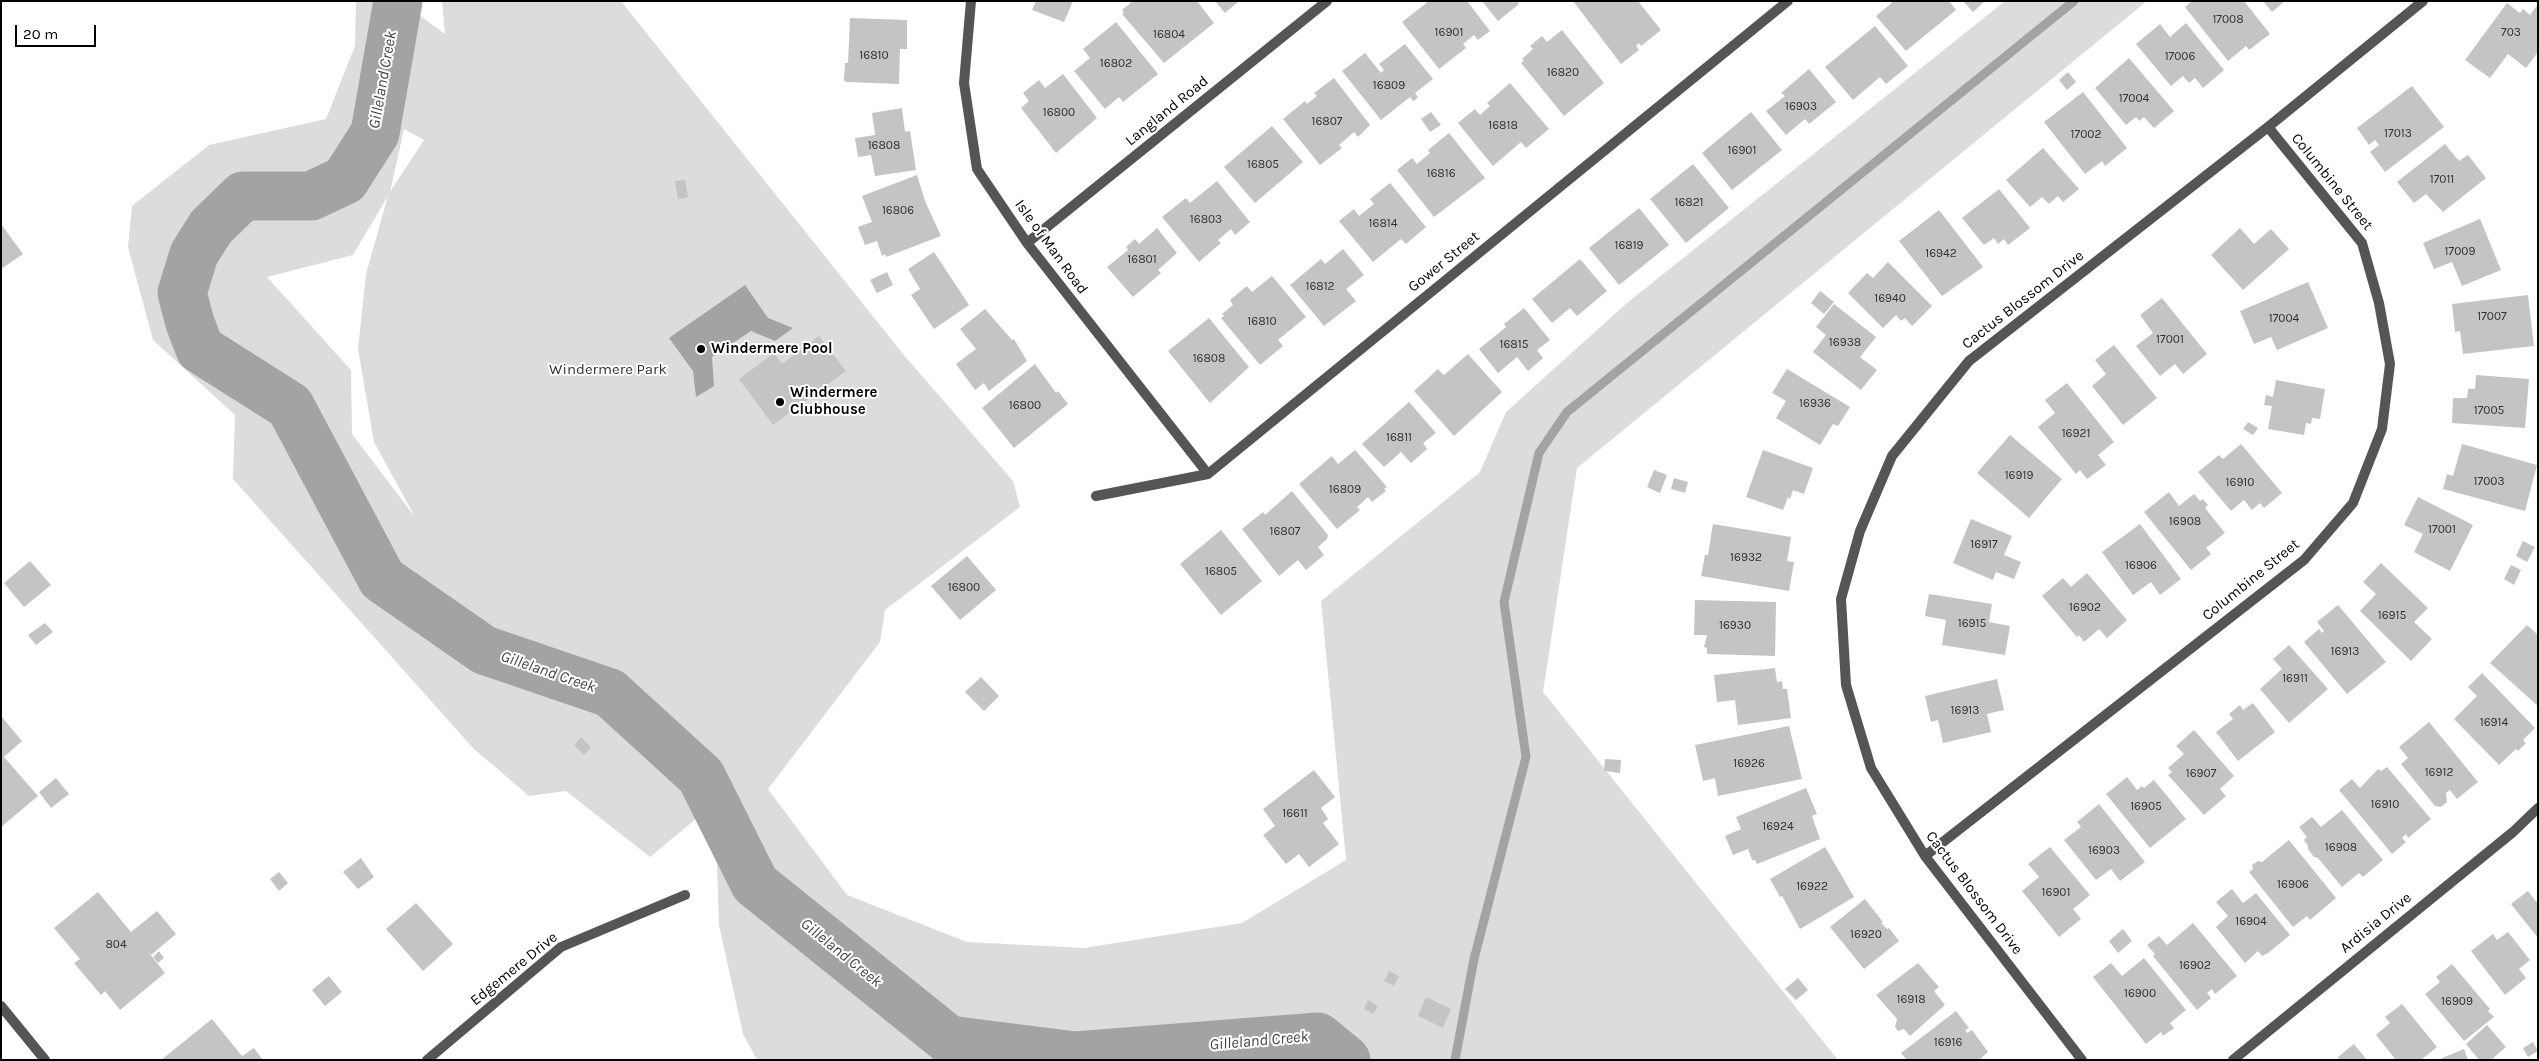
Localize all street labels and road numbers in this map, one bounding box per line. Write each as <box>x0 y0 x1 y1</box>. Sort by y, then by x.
street label: Langland Road <box>1122 72 1212 150</box>
street label: Columbine Street <box>2287 130 2377 234</box>
street label: Isle of Man Road <box>1011 196 1091 298</box>
street label: Gower Street <box>1405 228 1483 296</box>
street label: Cactus Blossom Drive <box>1958 247 2088 353</box>
street label: Columbine Street <box>2199 535 2303 625</box>
street label: Cactus Blossom Drive <box>1922 828 2026 958</box>
street label: Ardisia Drive <box>2337 889 2415 957</box>
street label: Edgemere Drive <box>467 928 561 1010</box>

